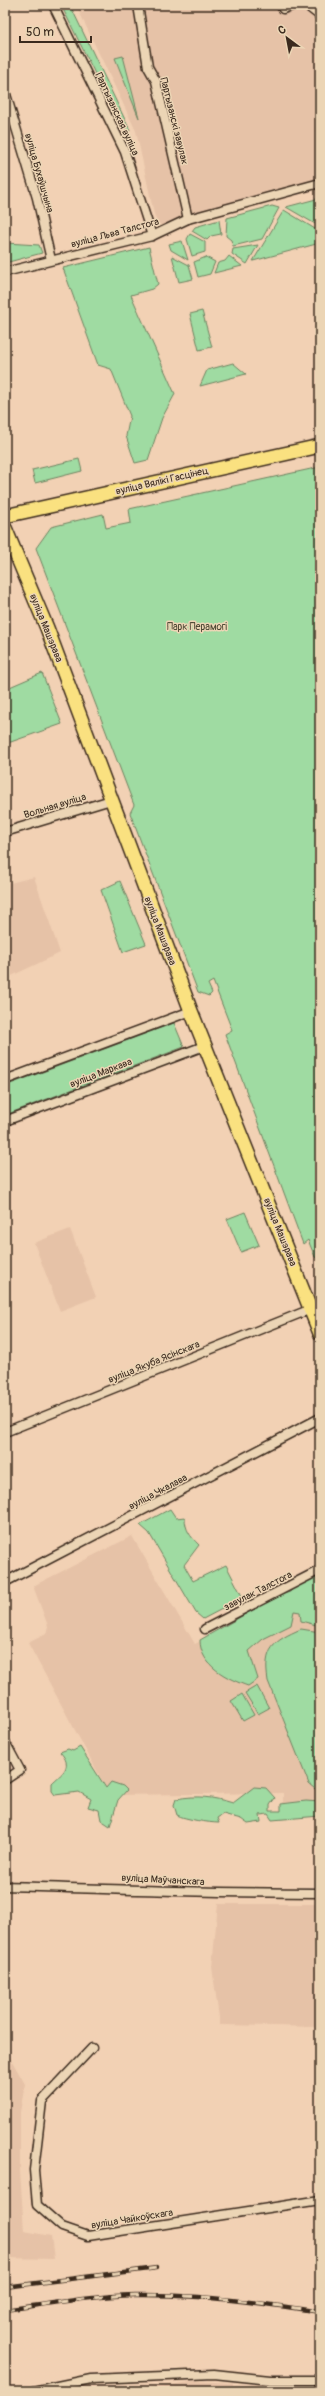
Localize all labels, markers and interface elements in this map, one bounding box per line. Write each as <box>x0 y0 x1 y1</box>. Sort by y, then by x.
scale bar <box>20 18 91 44</box>
north arrow <box>267 18 307 58</box>
text: С <box>276 23 288 37</box>
text: 50 m <box>26 25 54 40</box>
street label: Партызанская вуліца <box>93 71 142 158</box>
street label: Партызанскі завулак <box>157 76 191 166</box>
street label: вуліца Бухаўшчына <box>22 132 56 214</box>
street label: вуліца Льва Талстога <box>70 215 161 251</box>
street label: вуліца Вялікі Гасцінец <box>115 465 209 497</box>
street label: вуліца Машэрава <box>27 592 65 664</box>
park label: Парк Перамогі <box>167 621 227 633</box>
street label: Вольная вуліца <box>22 791 88 821</box>
street label: вуліца Машэрава <box>141 895 179 967</box>
street label: вуліца Маркава <box>68 1056 134 1090</box>
street label: вуліца Машэрава <box>261 1196 299 1268</box>
street label: вуліца Якуба Ясінскага <box>106 1338 202 1386</box>
street label: вуліца Чкалава <box>127 1471 190 1512</box>
street label: завулак Талстога <box>222 1569 294 1613</box>
street label: вуліца Маўчанскага <box>121 1872 205 1888</box>
street label: вуліца Чайкоўскага <box>90 2207 174 2231</box>

